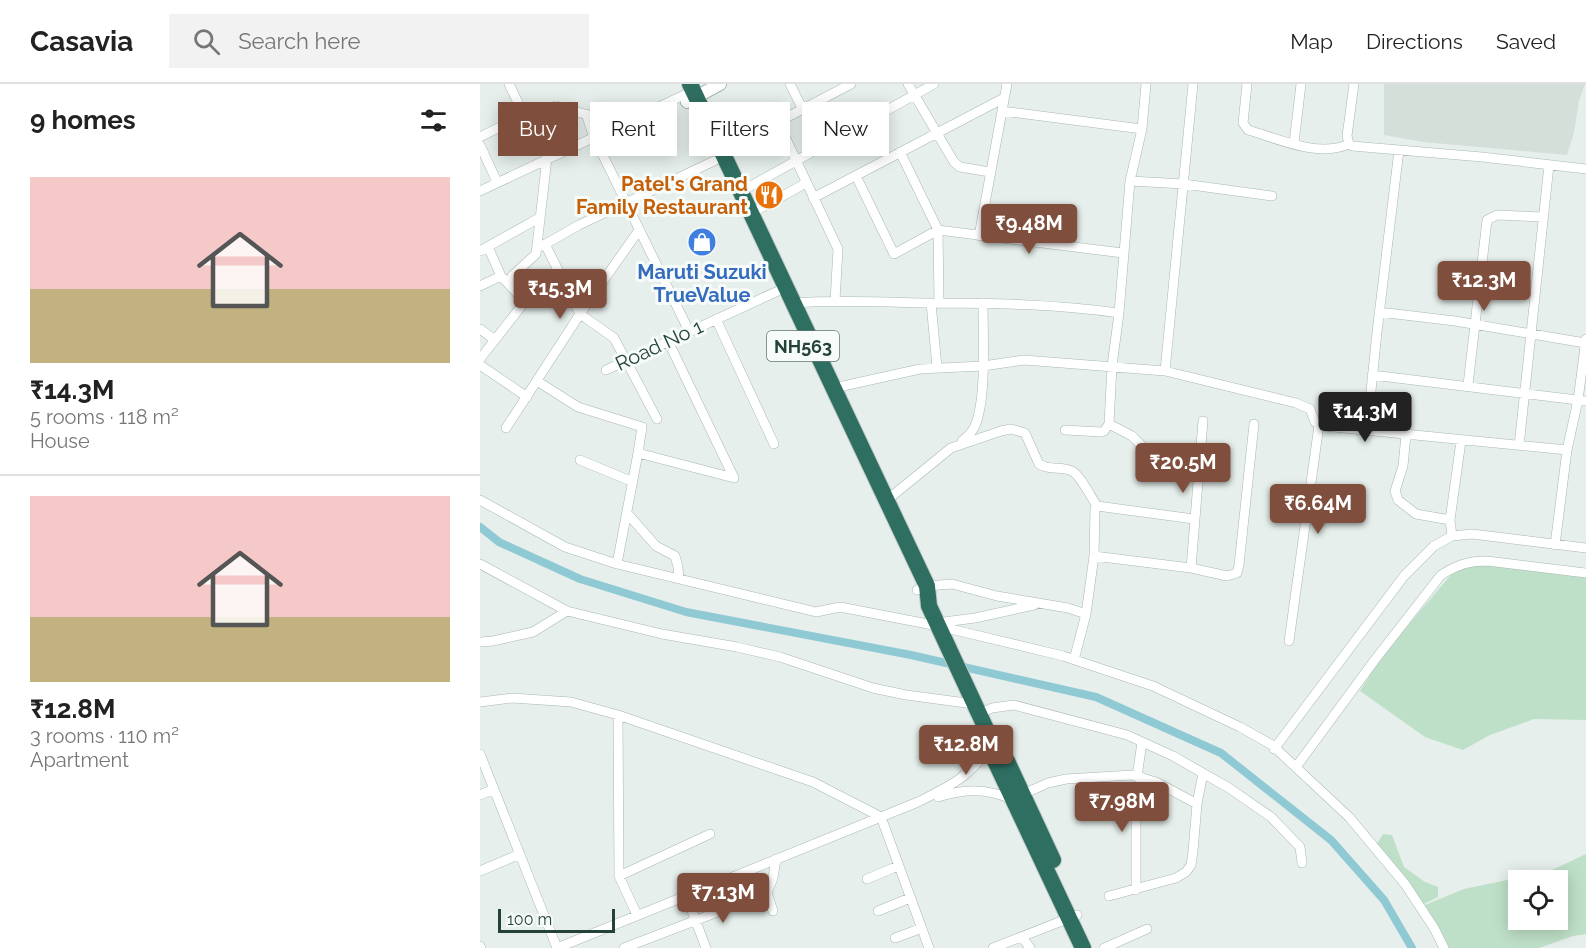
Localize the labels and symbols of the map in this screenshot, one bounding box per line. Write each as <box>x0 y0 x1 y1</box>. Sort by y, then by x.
place label: Patel's Grand Family Restaurant <box>576 172 748 219</box>
restaurant icon: Patel's Grand Family Restaurant <box>753 179 785 211</box>
pin: ₹9.48M <box>980 204 1078 255</box>
shop icon: Maruti Suzuki TrueValue <box>686 226 718 258</box>
place label: Maruti Suzuki TrueValue <box>637 260 767 307</box>
pin: ₹12.3M <box>1435 261 1533 312</box>
pin: ₹15.3M <box>511 269 609 320</box>
street label: Road No 1 <box>611 314 707 376</box>
road number: NH563 <box>767 331 839 361</box>
pin: ₹14.3M <box>1316 392 1414 443</box>
pin: ₹20.5M <box>1134 443 1232 494</box>
pin: ₹6.64M <box>1269 484 1367 535</box>
pin: ₹12.8M <box>917 725 1015 776</box>
pin: ₹7.98M <box>1073 782 1171 833</box>
pin: ₹7.13M <box>674 873 772 924</box>
scale bar <box>498 906 615 934</box>

